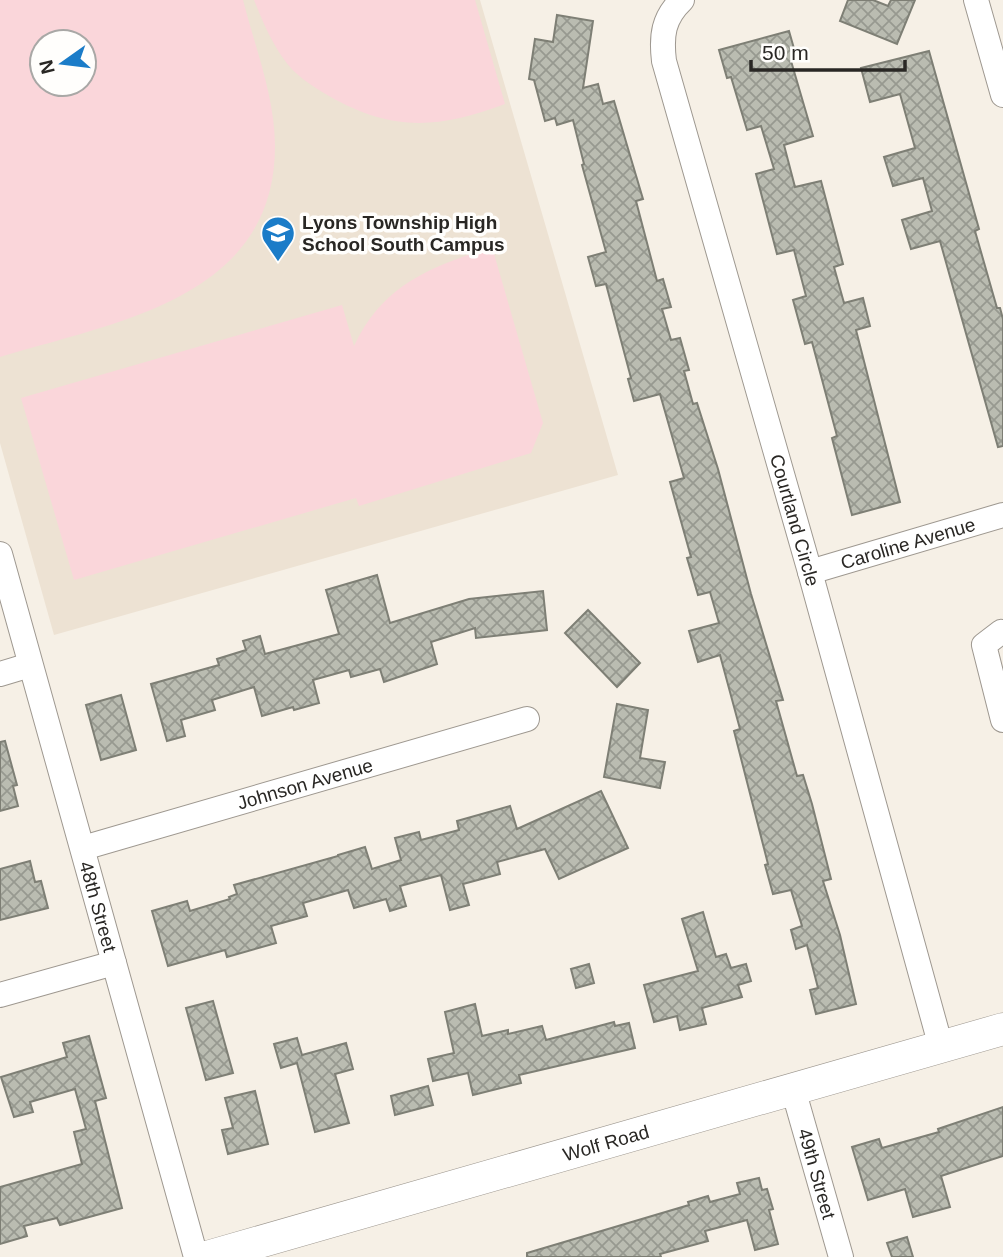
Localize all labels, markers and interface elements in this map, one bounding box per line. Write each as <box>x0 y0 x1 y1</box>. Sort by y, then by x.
north arrow <box>28 28 98 98</box>
scale bar <box>751 28 905 72</box>
text: 50 m <box>762 41 809 64</box>
text: N <box>35 58 59 76</box>
place label: Lyons Township High School South Campus <box>302 212 505 255</box>
school or university icon: Lyons Township High School South Campus <box>259 214 297 263</box>
street label: Courtland Circle <box>766 452 823 589</box>
street label: Caroline Avenue <box>838 514 978 573</box>
street label: Johnson Avenue <box>235 754 375 814</box>
street label: 48th Street <box>75 859 121 955</box>
street label: Wolf Road <box>561 1121 651 1165</box>
street label: 49th Street <box>794 1126 840 1222</box>

